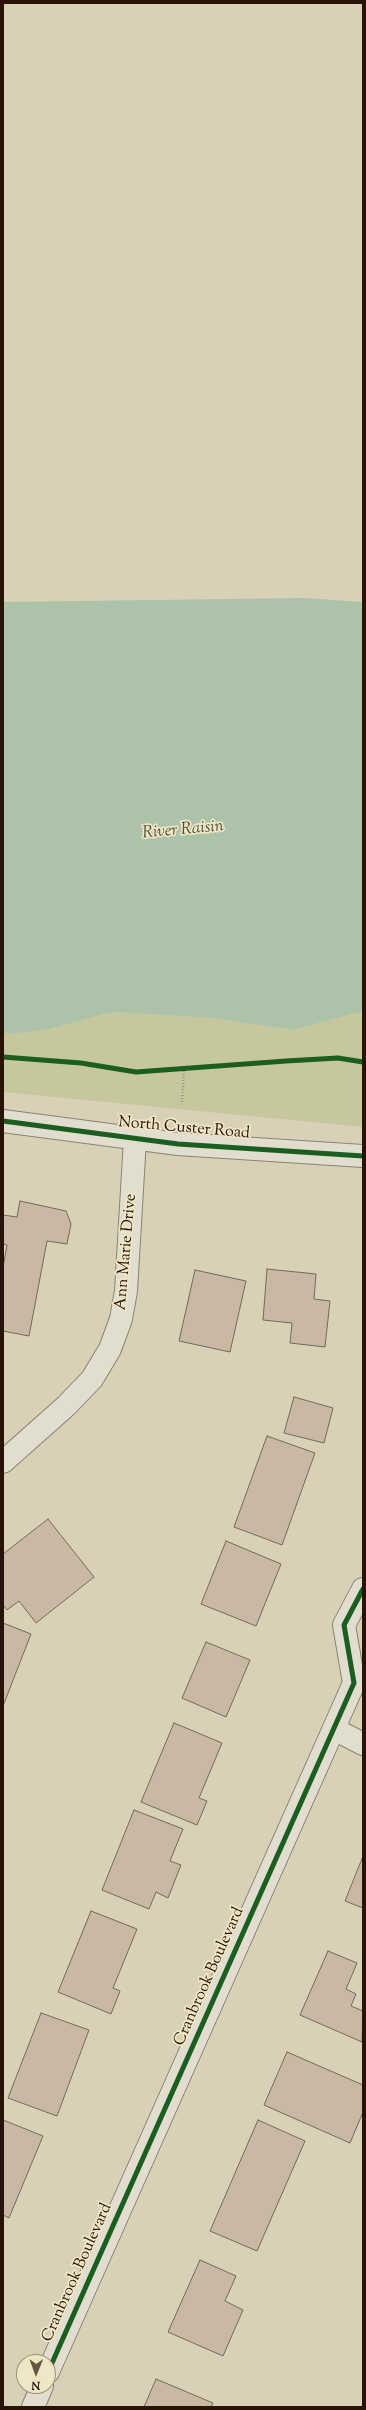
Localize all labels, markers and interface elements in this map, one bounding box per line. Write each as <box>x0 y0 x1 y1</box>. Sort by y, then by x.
water label: River Raisin <box>142 817 224 845</box>
street label: North Custer Road <box>117 1114 251 1144</box>
street label: Ann Marie Drive <box>112 1193 142 1311</box>
street label: Cranbrook Boulevard <box>171 1905 249 2049</box>
street label: Cranbrook Boulevard <box>39 2201 117 2345</box>
north arrow <box>16 2354 56 2394</box>
text: N <box>31 2377 40 2393</box>

